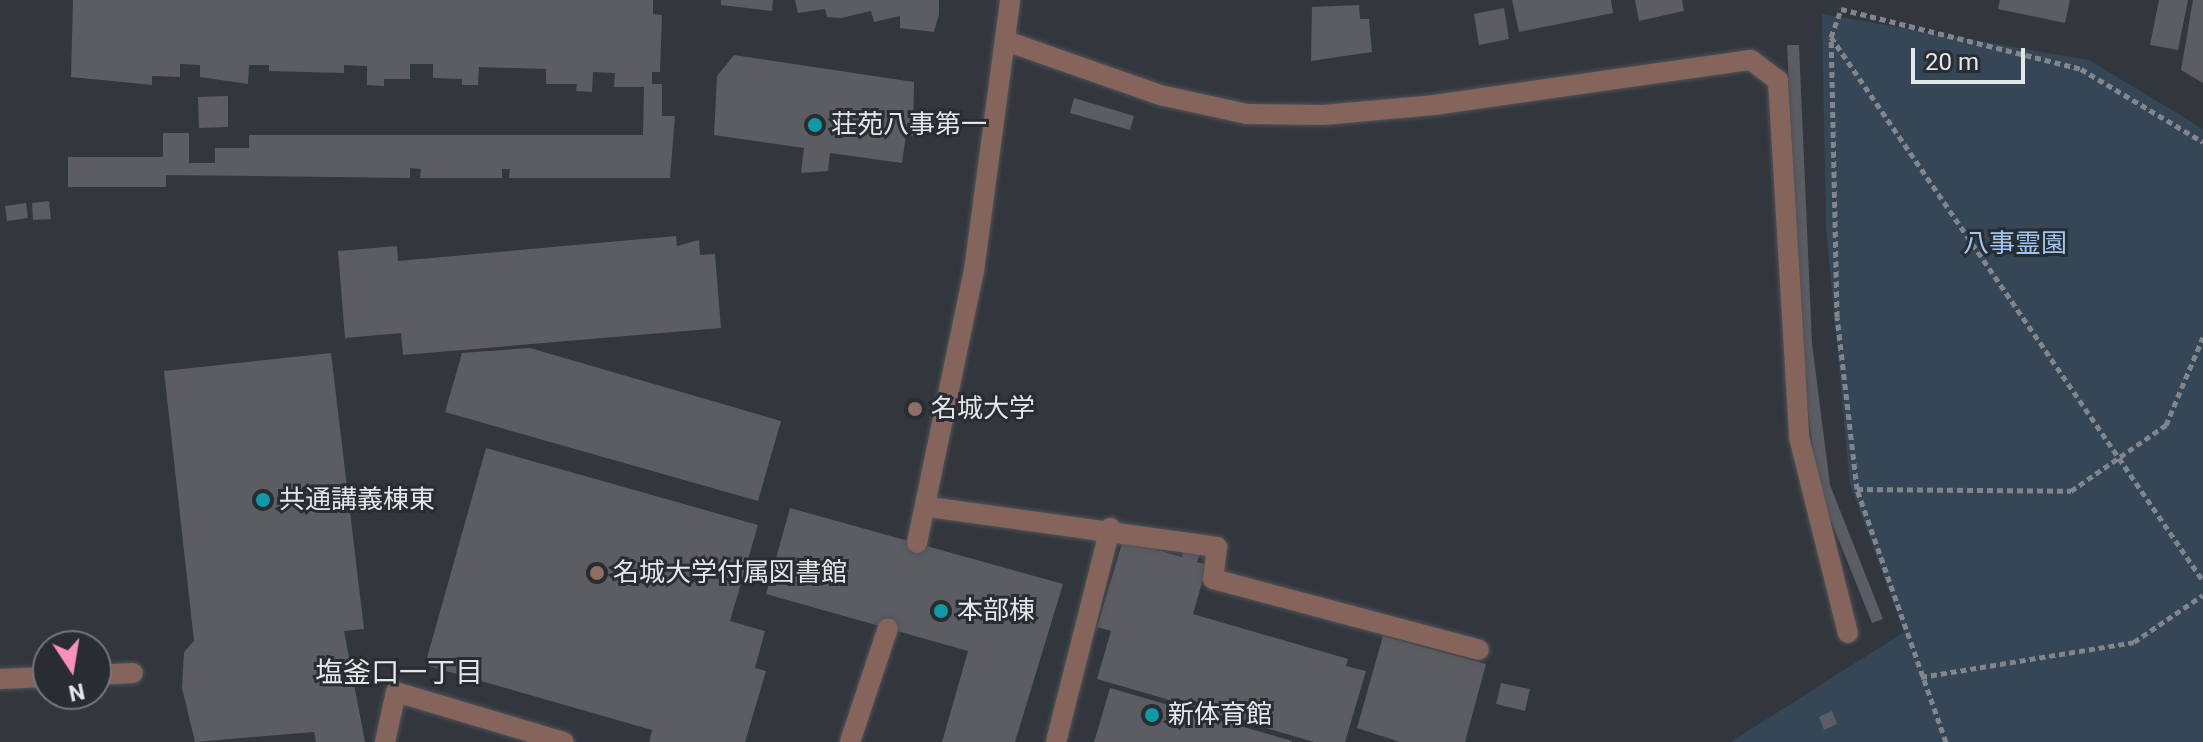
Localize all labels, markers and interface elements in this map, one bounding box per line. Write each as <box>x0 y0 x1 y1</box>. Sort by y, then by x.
scale bar <box>1915 32 2029 82</box>
text: 20 m <box>1925 48 1979 76</box>
place label: 荘苑八事第一 <box>831 109 987 141</box>
marker: 荘苑八事第一 <box>806 116 824 134</box>
park label: 八事霊園 <box>1963 228 2067 260</box>
place label: 名城大学 <box>931 393 1035 425</box>
marker: 名城大学 <box>906 400 924 418</box>
place label: 共通講義棟東 <box>279 484 435 516</box>
marker: 共通講義棟東 <box>254 491 272 509</box>
place label: 名城大学付属図書館 <box>613 557 847 589</box>
marker: 名城大学付属図書館 <box>588 564 606 582</box>
place label: 本部棟 <box>957 595 1035 627</box>
marker: 本部棟 <box>932 602 950 620</box>
north arrow <box>32 630 112 710</box>
district label: 塩釜口一丁目 <box>315 656 483 690</box>
text: N <box>66 678 87 706</box>
place label: 新体育館 <box>1168 699 1272 731</box>
marker: 新体育館 <box>1143 706 1161 724</box>

